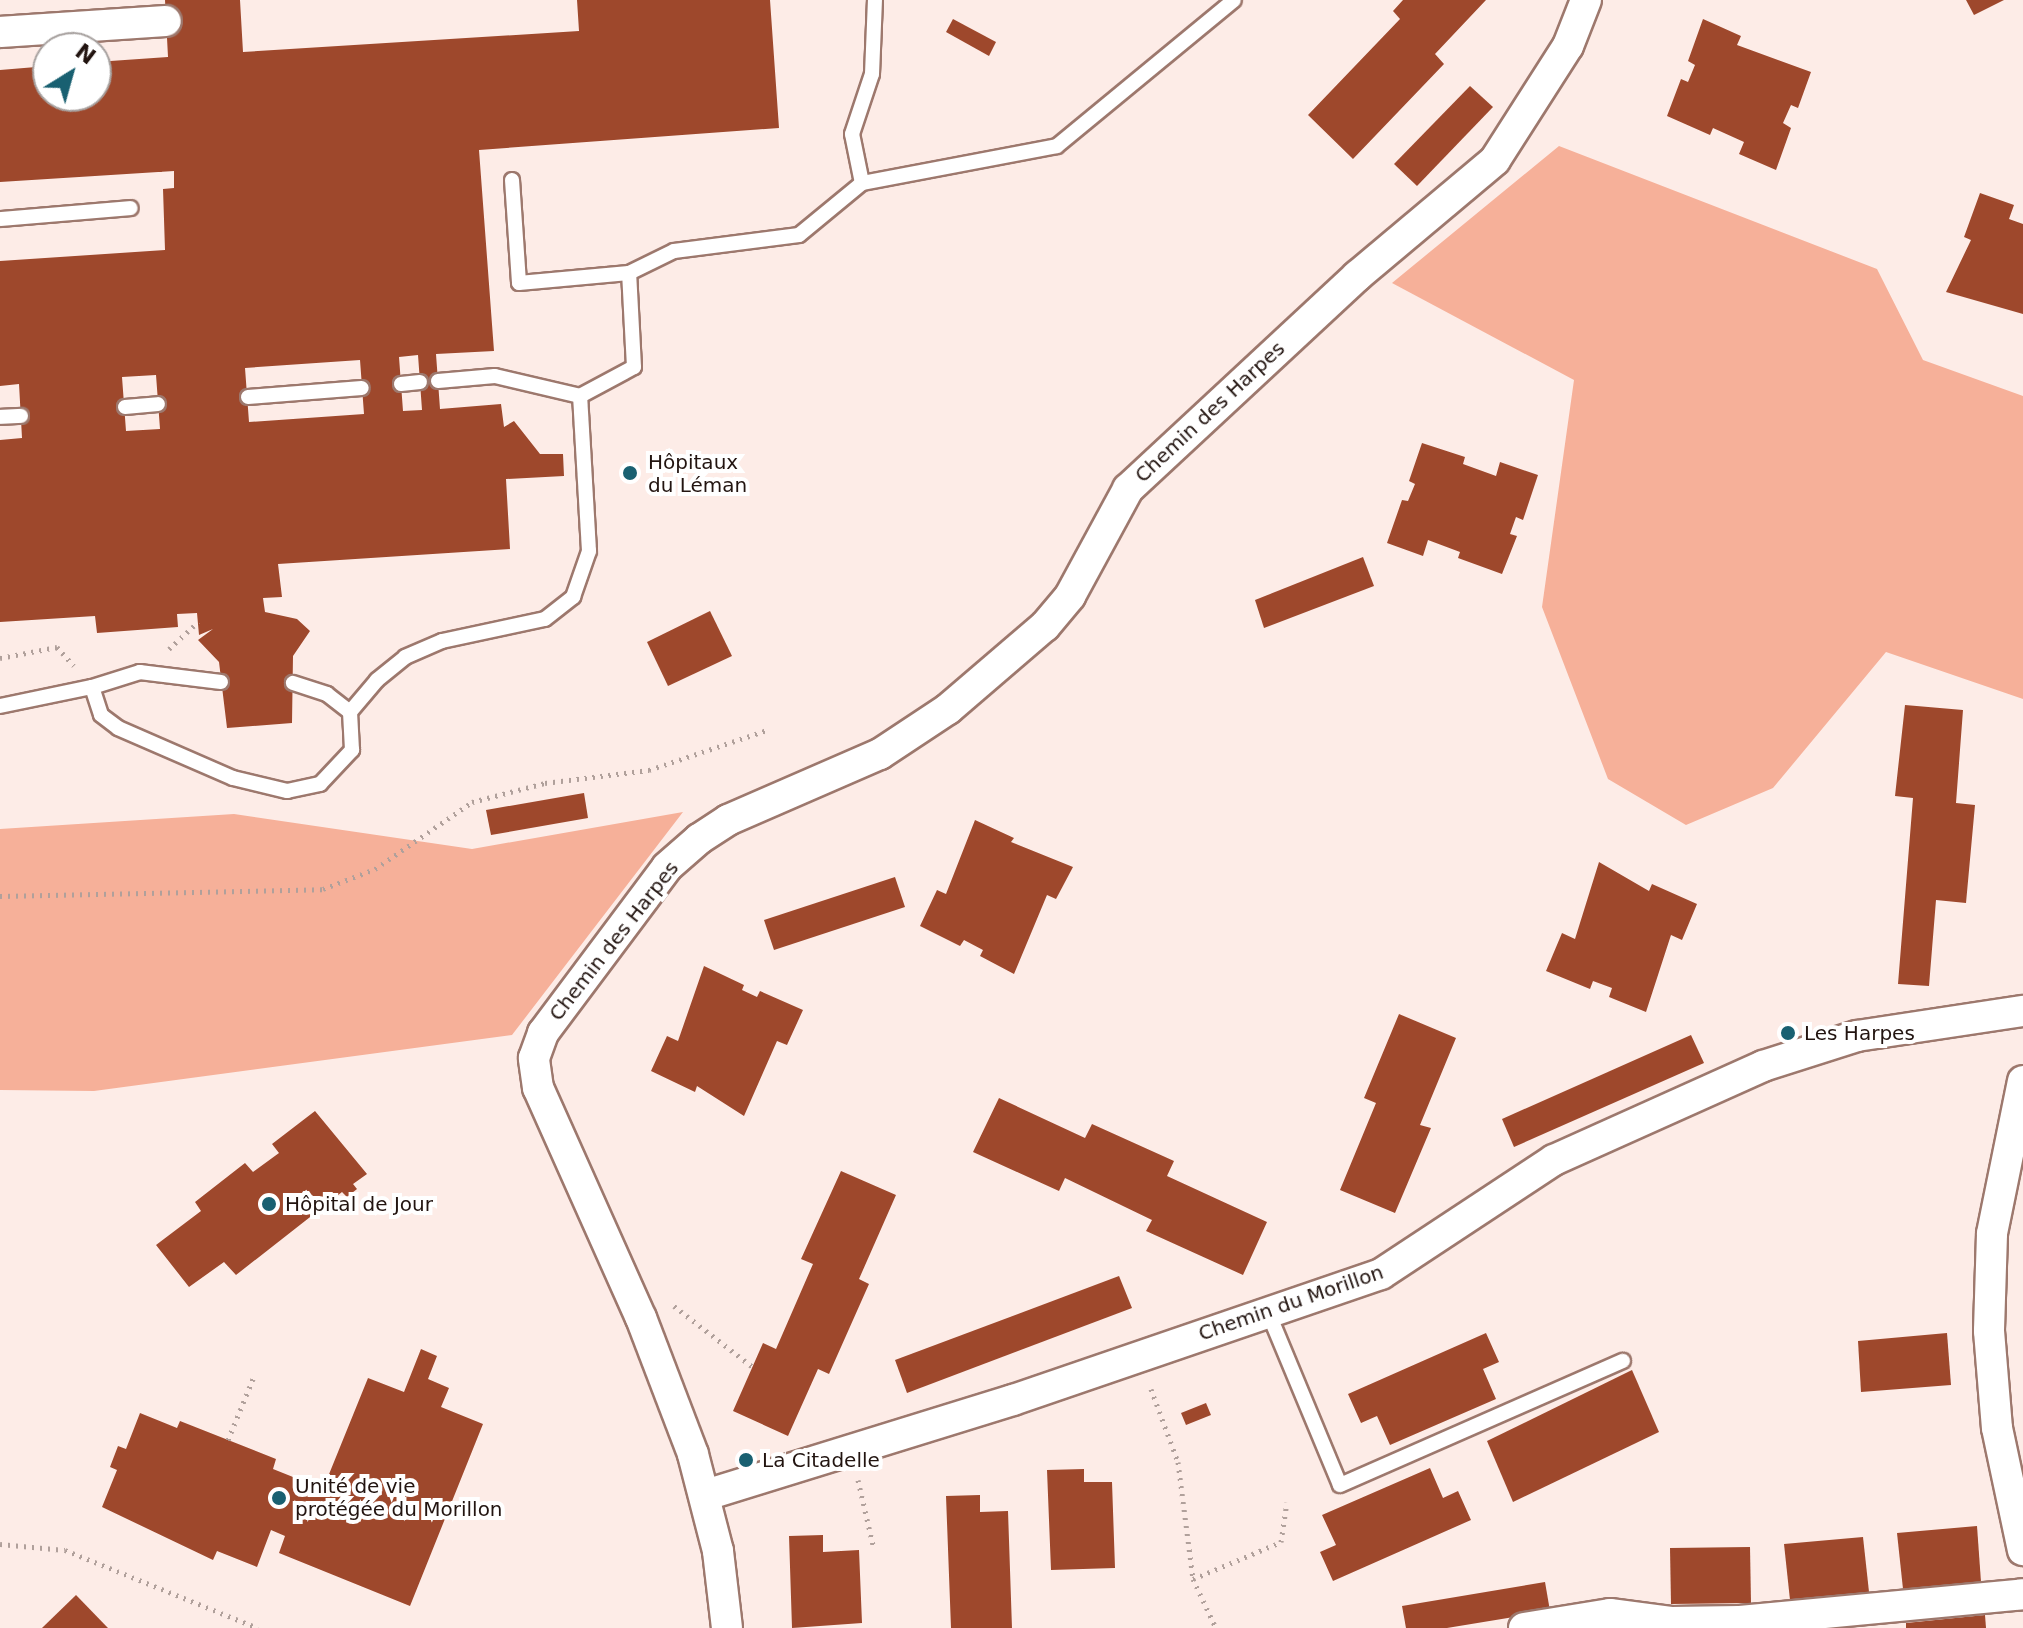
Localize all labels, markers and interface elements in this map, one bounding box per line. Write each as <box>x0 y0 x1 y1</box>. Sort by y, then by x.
north arrow <box>32 32 112 112</box>
text: N <box>71 38 100 70</box>
street label: Chemin des Harpes <box>1130 336 1290 488</box>
place label: Hôpitaux du Léman <box>648 450 747 497</box>
marker: Hôpitaux du Léman <box>619 462 641 484</box>
street label: Chemin des Harpes <box>544 856 684 1026</box>
place label: Les Harpes <box>1804 1021 1915 1045</box>
marker: Les Harpes <box>1779 1024 1797 1042</box>
place label: Hôpital de Jour <box>285 1192 433 1216</box>
marker: Hôpital de Jour <box>260 1195 278 1213</box>
street label: Chemin du Morillon <box>1195 1260 1387 1346</box>
place label: La Citadelle <box>762 1448 880 1472</box>
marker: La Citadelle <box>737 1451 755 1469</box>
place label: Unité de vie protégée du Morillon <box>295 1474 503 1521</box>
marker: Unité de vie protégée du Morillon <box>270 1489 288 1507</box>

